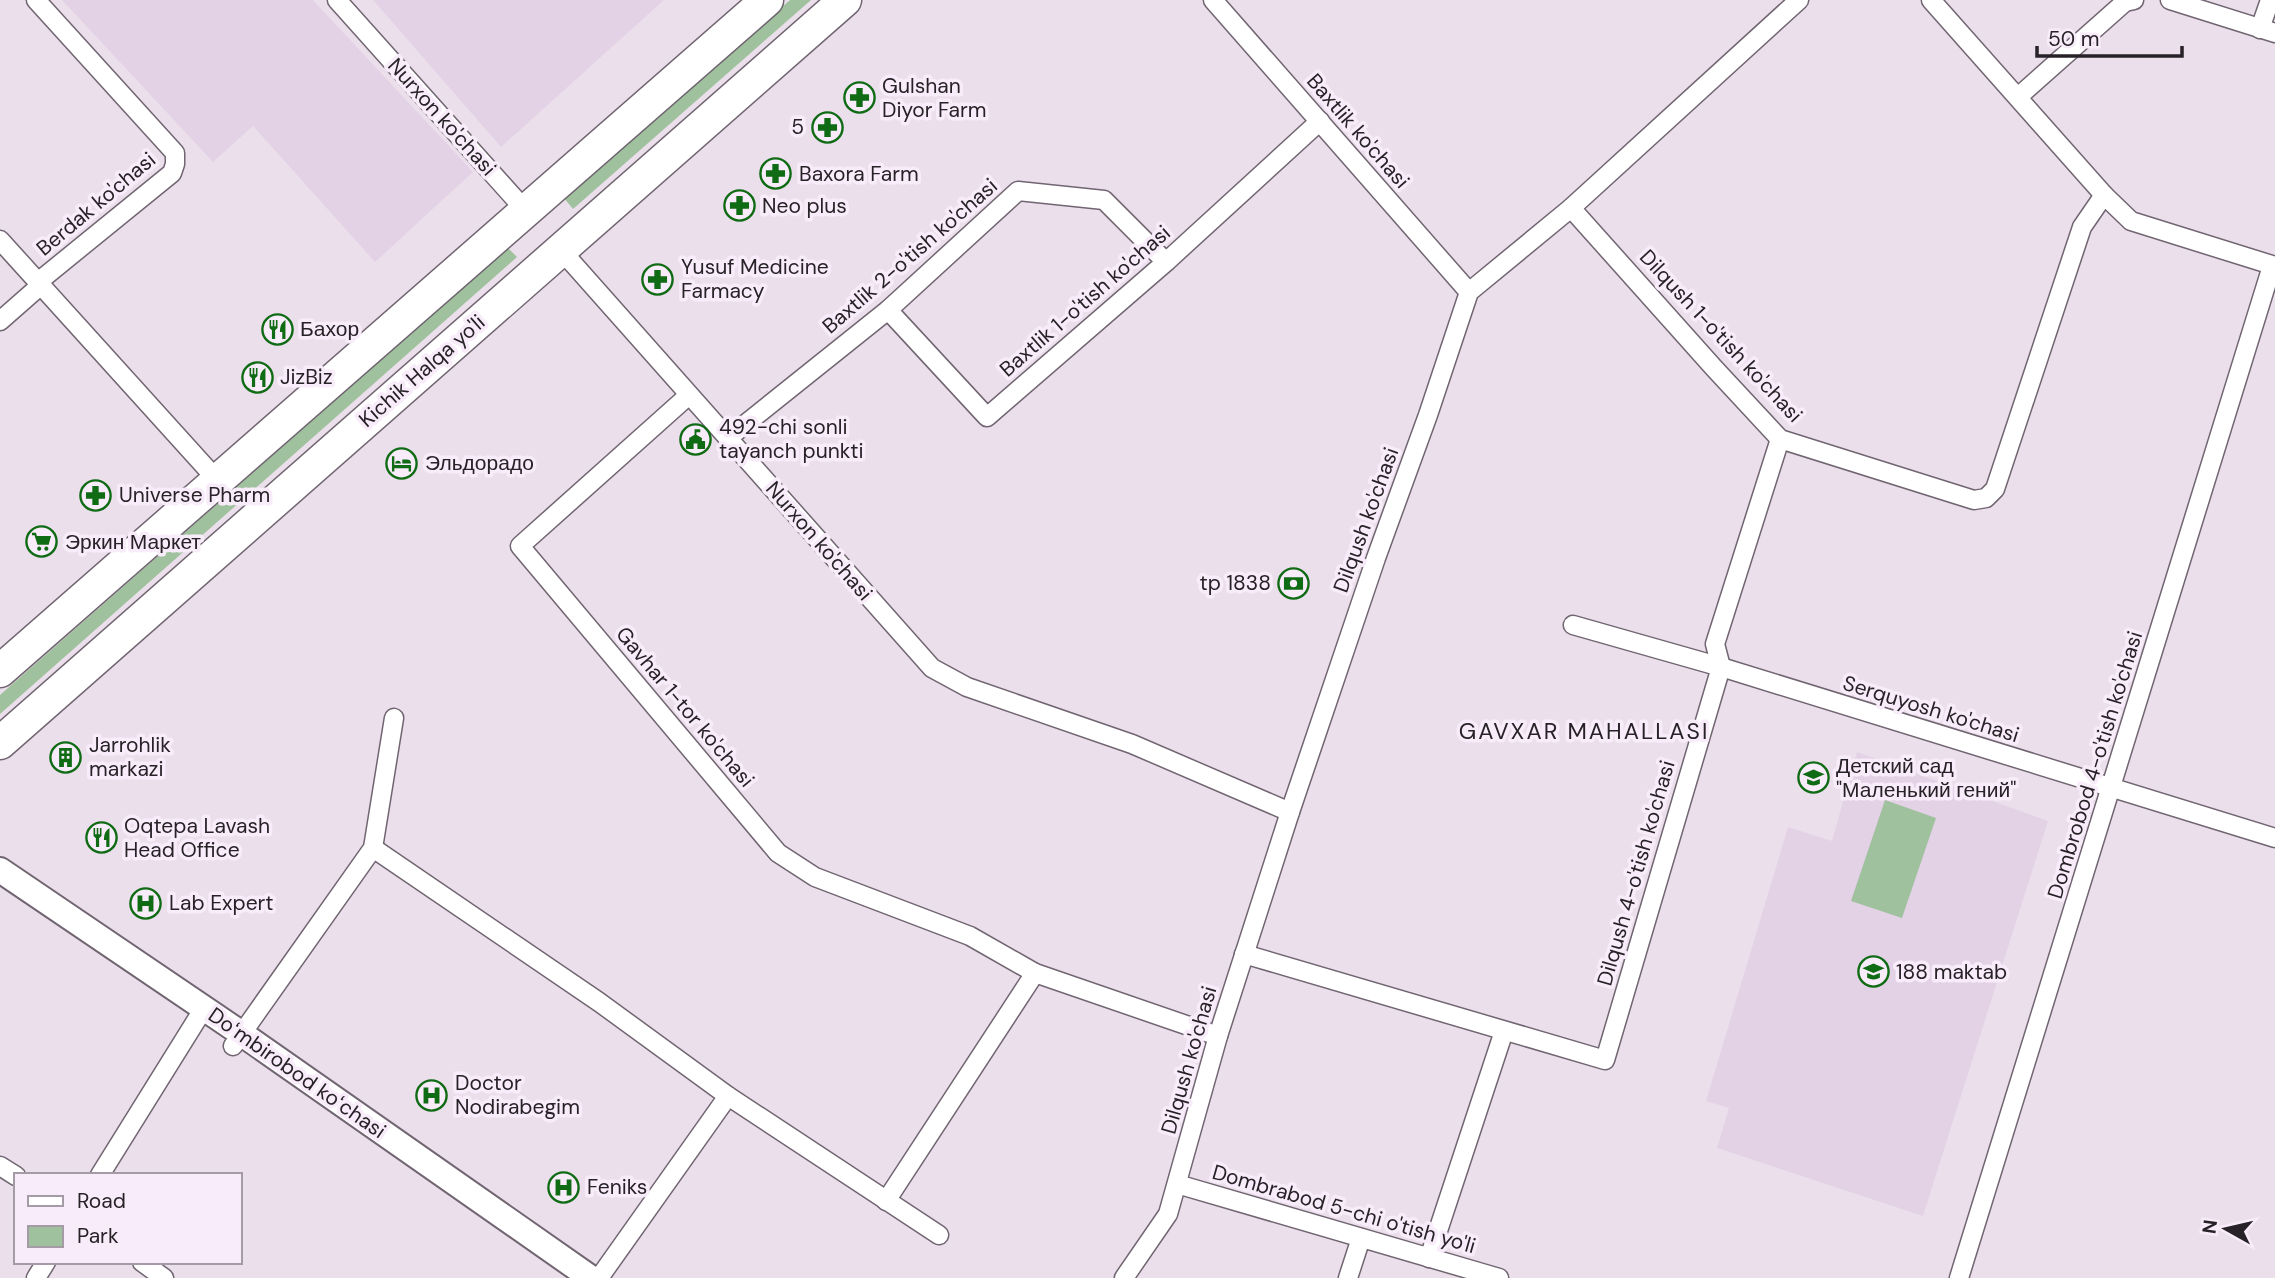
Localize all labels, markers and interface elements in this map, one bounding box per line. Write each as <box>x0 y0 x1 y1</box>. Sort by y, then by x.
scale bar <box>2037 14 2182 58</box>
text: 50 m <box>2048 25 2099 53</box>
street label: Nurxon ko'chasi <box>382 52 502 182</box>
street label: Baxtlik ko'chasi <box>1300 68 1416 194</box>
place label: Gulshan Diyor Farm <box>882 72 986 124</box>
pharmacy icon: Gulshan Diyor Farm <box>842 81 876 115</box>
pharmacy icon: 5 <box>810 110 844 144</box>
place label: 5 <box>791 113 804 141</box>
street label: Berdak ko'chasi <box>30 146 162 262</box>
pharmacy icon: Baxora Farm <box>759 157 793 191</box>
place label: Baxora Farm <box>799 160 919 188</box>
street label: Baxtlik 2-o'tish ko'chasi <box>817 172 1003 340</box>
pharmacy icon: Neo plus <box>722 189 756 223</box>
place label: Neo plus <box>762 192 847 220</box>
street label: Baxtlik 1-o'tish ko'chasi <box>994 219 1176 383</box>
street label: Dilqush 1-o'tish ko'chasi <box>1633 244 1809 428</box>
place label: Yusuf Medicine Farmacy <box>681 253 829 305</box>
pharmacy icon: Yusuf Medicine Farmacy <box>641 262 675 296</box>
street label: Kichik Halqa yo'li <box>353 308 491 434</box>
restaurant icon: Бахор <box>260 312 294 346</box>
place label: Бахор <box>300 315 359 343</box>
restaurant icon: JizBiz <box>240 360 274 394</box>
place label: JizBiz <box>280 363 333 391</box>
place label: 492-chi sonli tayanch punkti <box>719 413 864 465</box>
public building icon: 492-chi sonli tayanch punkti <box>679 422 713 456</box>
street label: Dilqush ko'chasi <box>1327 444 1405 596</box>
hotel icon: Эльдорадо <box>385 446 419 480</box>
place label: Эльдорадо <box>425 449 534 477</box>
street label: Nurxon ko'chasi <box>759 475 879 607</box>
pharmacy icon: Universe Pharm <box>79 478 113 512</box>
place label: Universe Pharm <box>119 481 270 509</box>
supermarket icon: Эркин Маркет <box>25 525 59 559</box>
place label: Эркин Маркет <box>65 528 201 556</box>
bank icon: tp 1838 <box>1277 566 1311 600</box>
place label: tp 1838 <box>1200 569 1271 597</box>
street label: Gavhar 1-tor ko'chasi <box>610 621 760 793</box>
street label: Dombrobod 4-o'tish ko'chasi <box>2041 628 2149 902</box>
street label: Serquyosh ko'chasi <box>1839 669 2023 749</box>
district label: GAVXAR MAHALLASI <box>1459 716 1709 746</box>
place label: Jarrohlik markazi <box>89 731 171 783</box>
building icon: Jarrohlik markazi <box>49 740 83 774</box>
place label: Детский сад "Маленький гений" <box>1836 752 2016 804</box>
street label: Dilqush 4-o'tish ko'chasi <box>1590 757 1682 989</box>
school or university icon: Детский сад "Маленький гений" <box>1796 761 1830 795</box>
place label: Oqtepa Lavash Head Office <box>124 812 270 864</box>
restaurant icon: Oqtepa Lavash Head Office <box>84 821 118 855</box>
hospital icon: Lab Expert <box>129 886 163 920</box>
place label: Lab Expert <box>169 889 274 917</box>
school or university icon: 188 maktab <box>1856 955 1890 989</box>
place label: 188 maktab <box>1896 958 2007 986</box>
street label: Dilqush ko'chasi <box>1155 983 1223 1137</box>
street label: Doʻmbirobod koʻchasi <box>203 1001 391 1145</box>
place label: Doctor Nodirabegim <box>455 1069 580 1121</box>
hospital icon: Doctor Nodirabegim <box>415 1078 449 1112</box>
street label: Dombrabod 5-chi o'tish yo'li <box>1209 1158 1479 1260</box>
hospital icon: Feniks <box>547 1170 581 1204</box>
legend <box>14 1173 242 1264</box>
place label: Feniks <box>587 1173 647 1201</box>
text: Road <box>77 1187 126 1215</box>
north arrow <box>2191 1194 2261 1264</box>
text: N <box>2196 1218 2223 1235</box>
text: Park <box>77 1222 119 1250</box>

